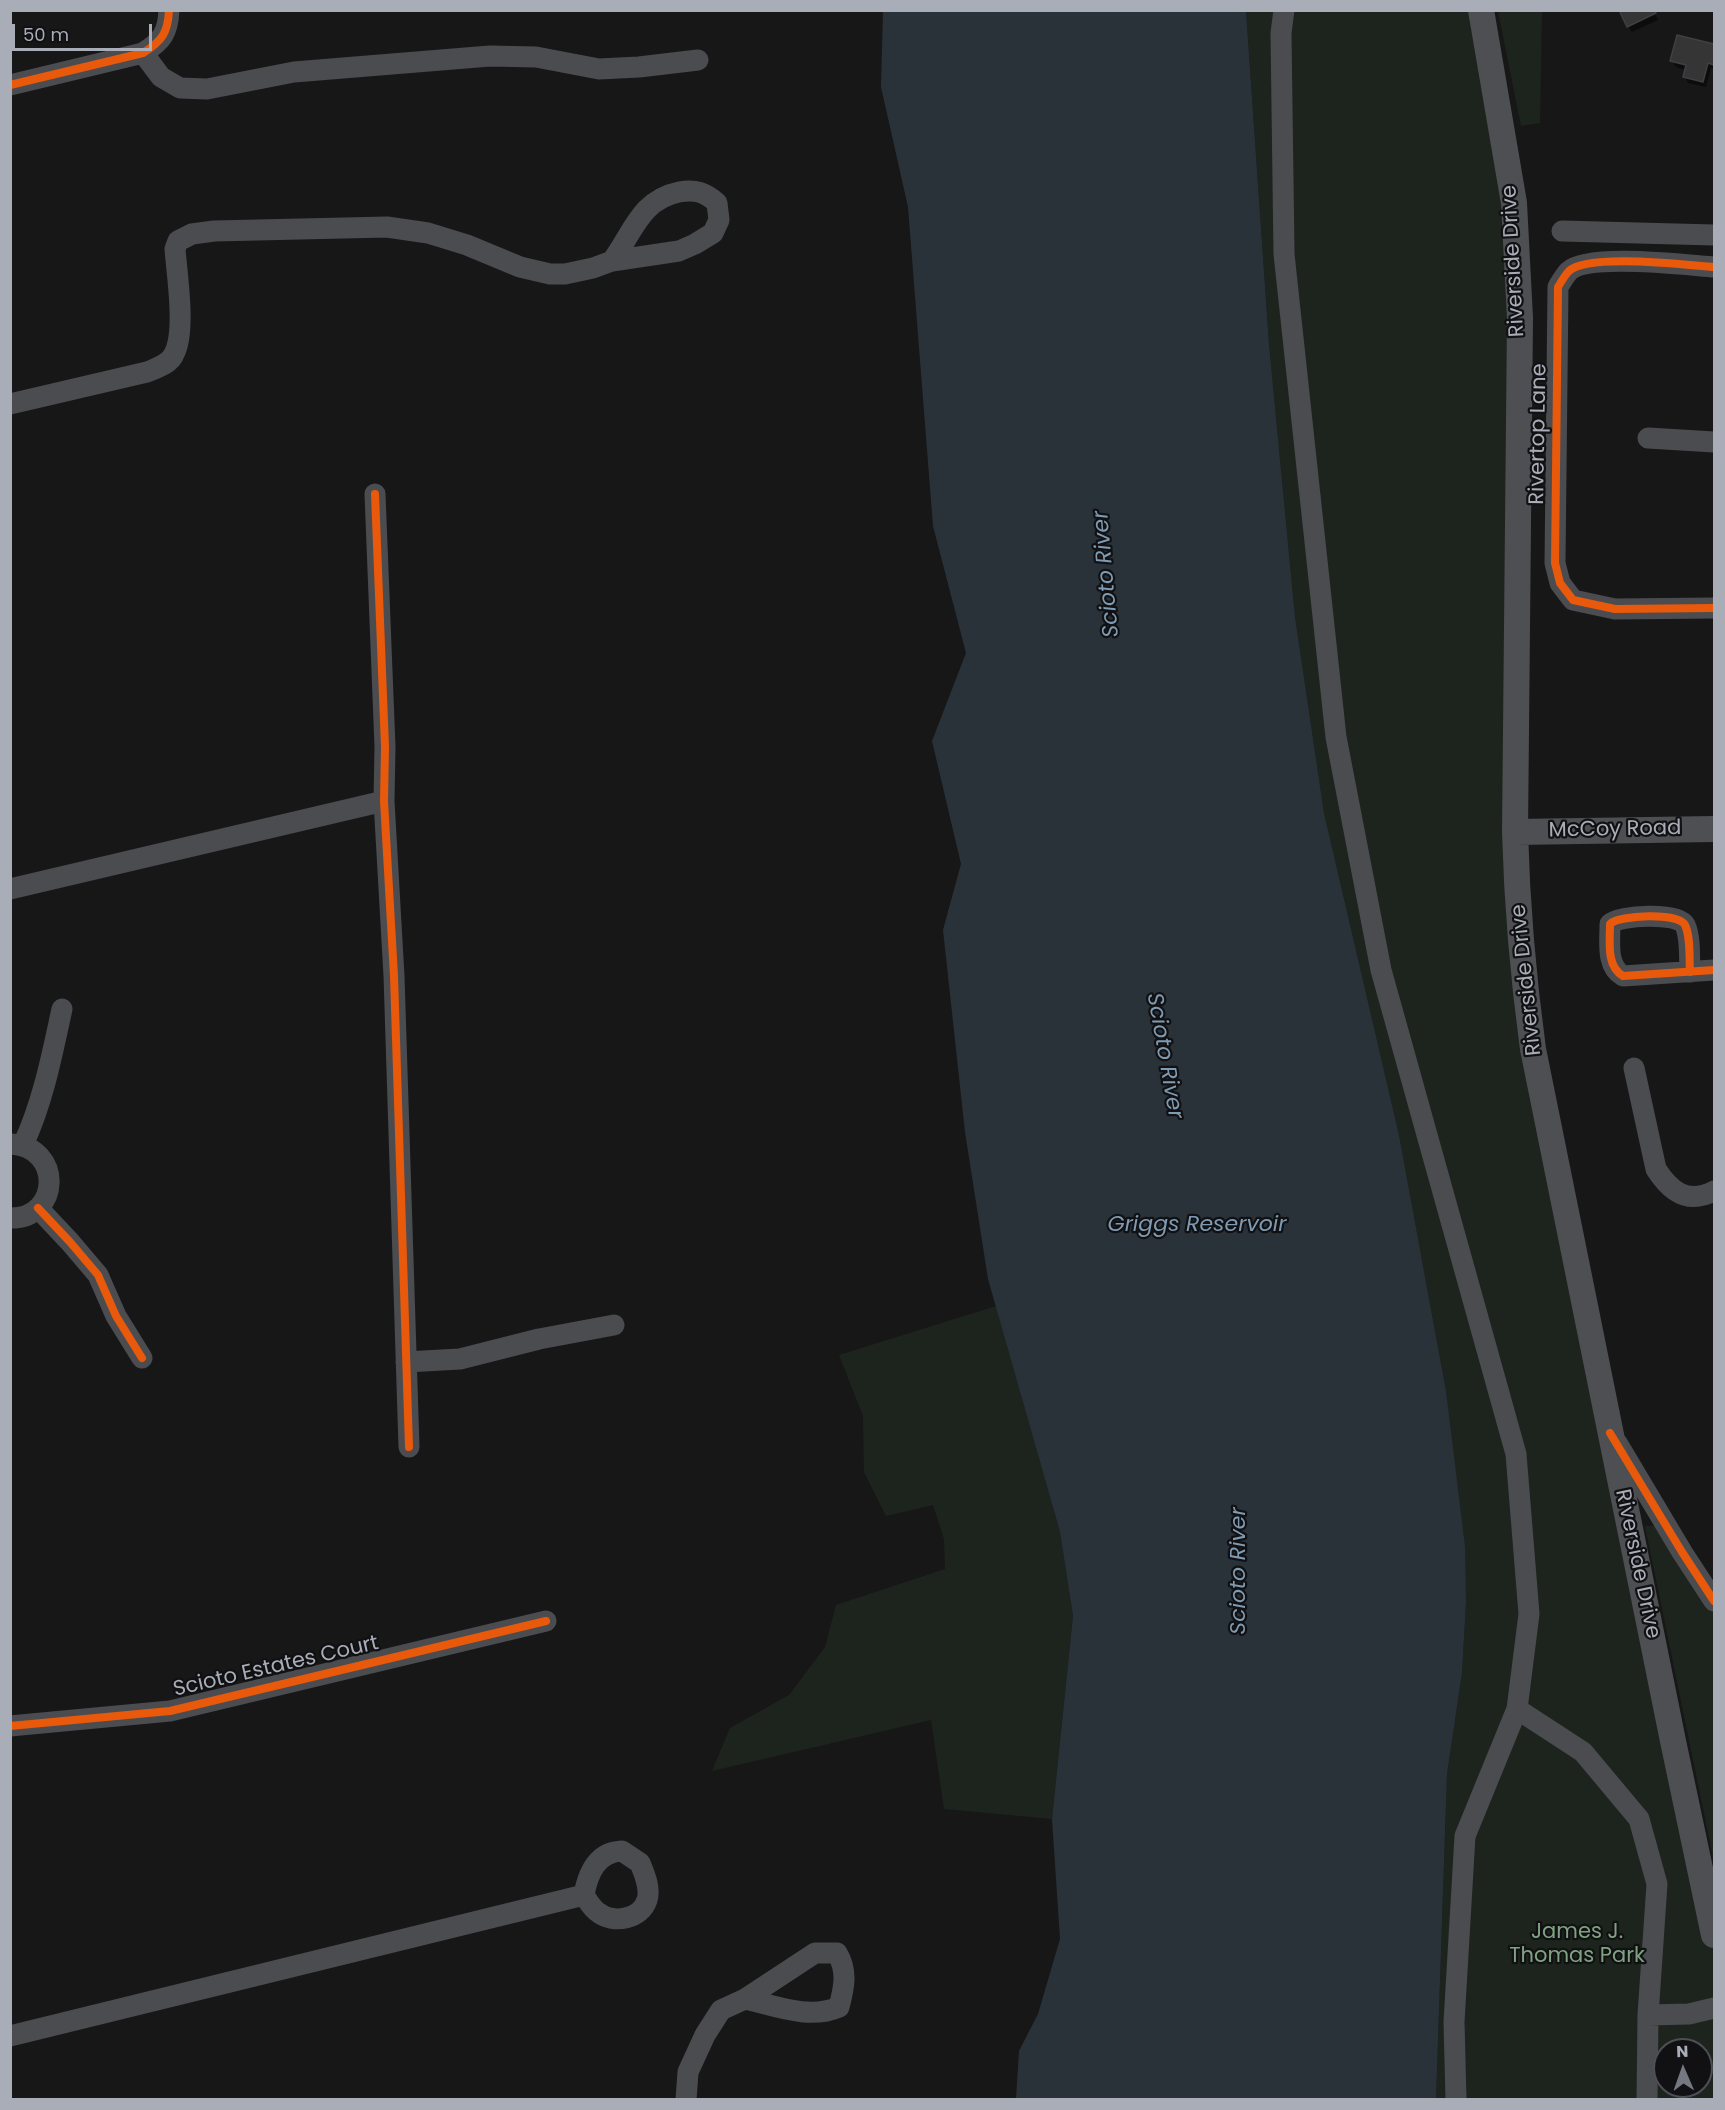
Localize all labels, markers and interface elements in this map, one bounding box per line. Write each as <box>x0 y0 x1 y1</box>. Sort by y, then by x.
scale bar <box>15 12 154 50</box>
text: 50 m <box>23 22 69 47</box>
street label: Riverside Drive <box>1497 184 1531 338</box>
street label: Rivertop Lane <box>1525 363 1553 505</box>
water label: Scioto River <box>1088 509 1126 639</box>
street label: McCoy Road <box>1549 816 1681 844</box>
street label: Riverside Drive <box>1507 903 1547 1057</box>
water label: Scioto River <box>1140 991 1188 1121</box>
water label: Griggs Reservoir <box>1108 1212 1286 1238</box>
street label: Riverside Drive <box>1609 1487 1665 1641</box>
water label: Scioto River <box>1226 1507 1252 1635</box>
street label: Scioto Estates Court <box>171 1631 381 1703</box>
park label: James J. Thomas Park <box>1509 1920 1645 1970</box>
north arrow <box>1653 2038 1713 2098</box>
text: N <box>1676 2040 1689 2063</box>

